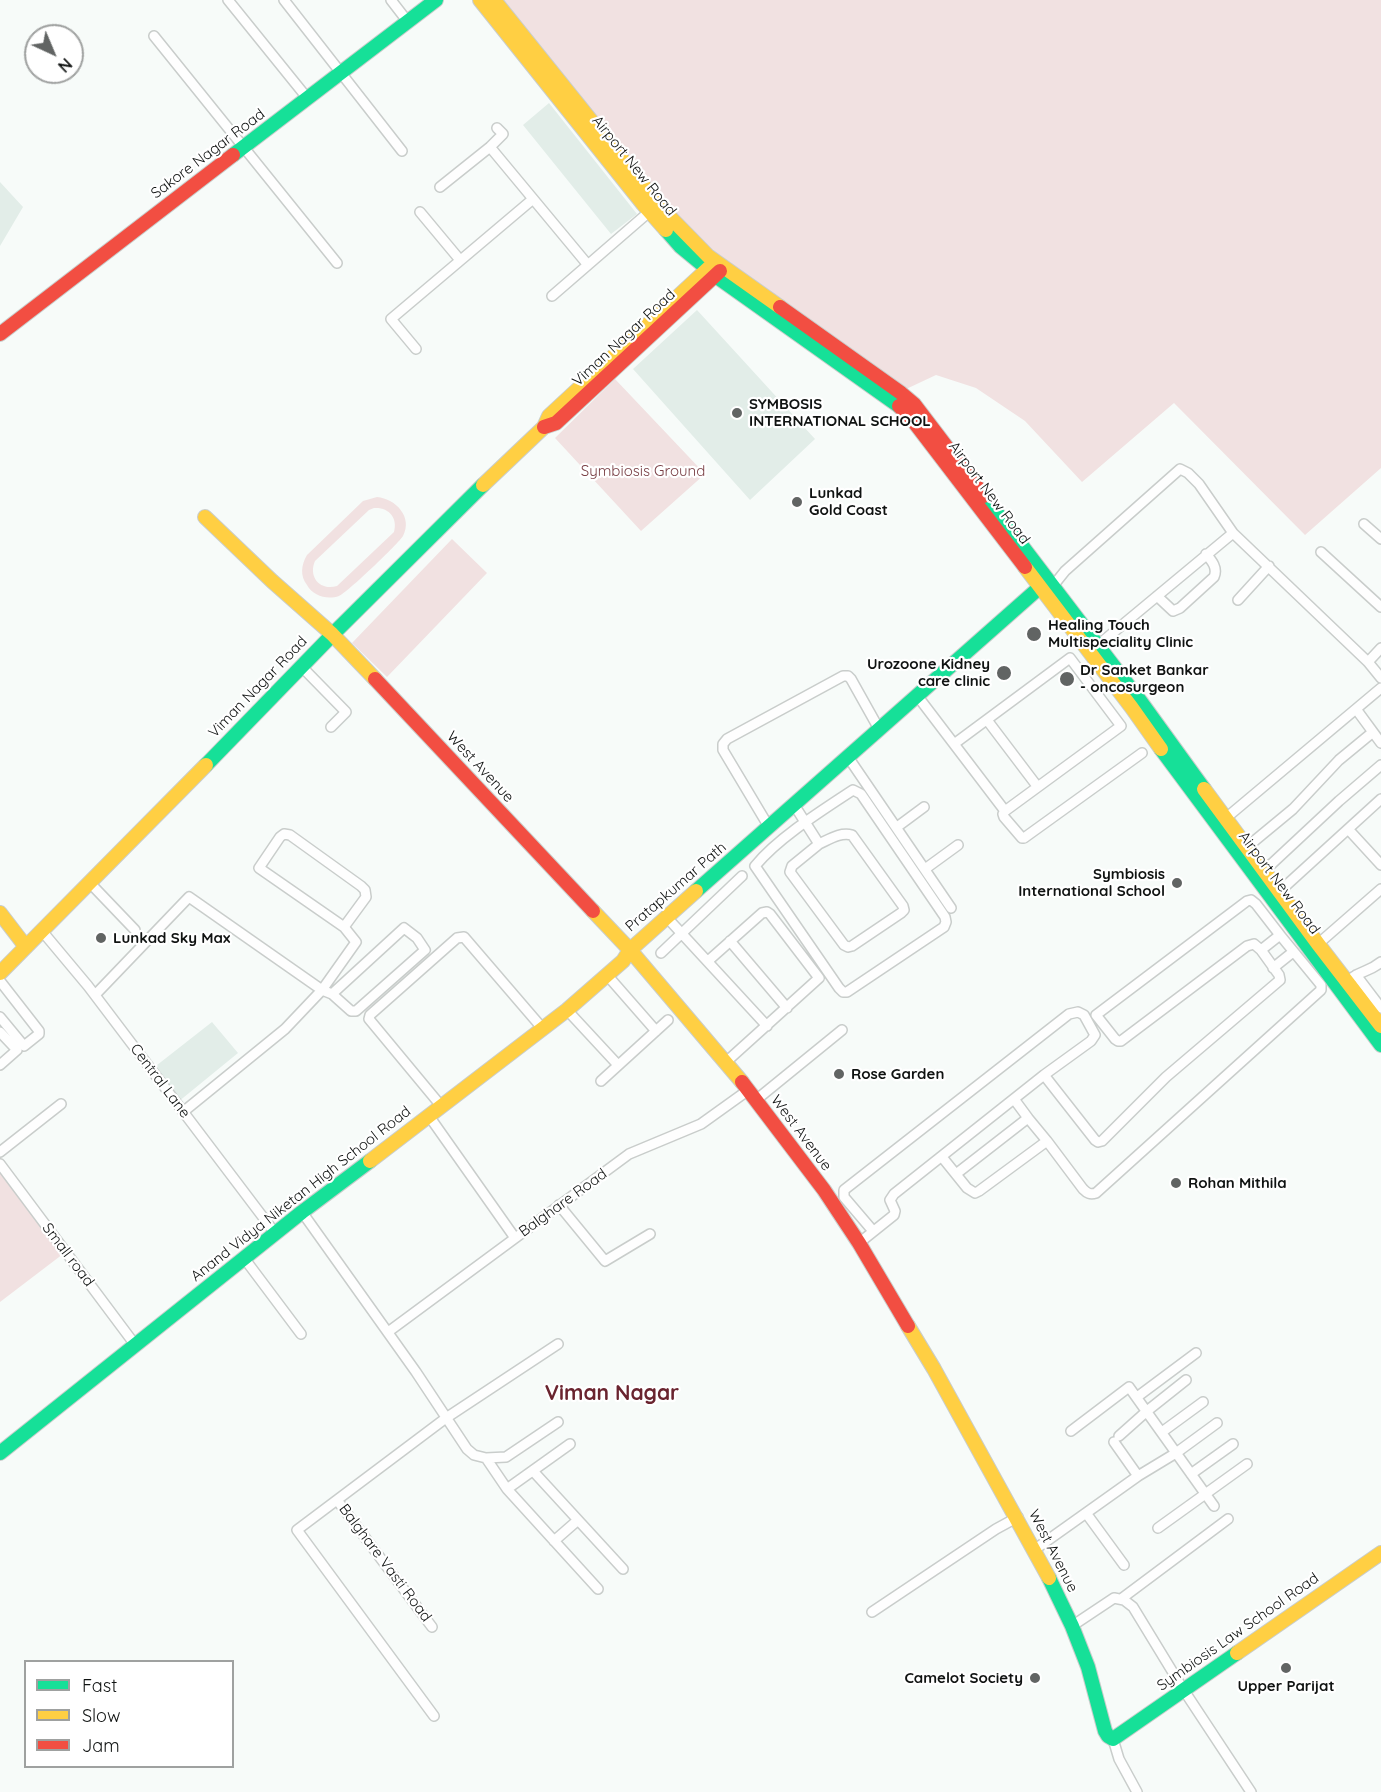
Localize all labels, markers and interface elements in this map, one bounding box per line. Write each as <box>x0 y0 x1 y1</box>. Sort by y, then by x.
north arrow <box>24 24 84 84</box>
text: N <box>54 54 76 77</box>
street label: Sakore Nagar Road <box>148 105 268 203</box>
street label: Airport New Road <box>588 112 680 220</box>
street label: Viman Nagar Road <box>569 286 679 390</box>
place label: SYMBOSIS INTERNATIONAL SCHOOL <box>749 395 931 430</box>
marker: SYMBOSIS INTERNATIONAL SCHOOL <box>730 406 744 420</box>
street label: Airport New Road <box>945 438 1033 548</box>
park label: Symbiosis Ground <box>581 462 705 480</box>
place label: Lunkad Gold Coast <box>809 484 888 519</box>
marker: Lunkad Gold Coast <box>790 495 804 509</box>
place label: Healing Touch Multispeciality Clinic <box>1048 616 1193 651</box>
marker: Healing Touch Multispeciality Clinic <box>1025 625 1043 643</box>
street label: Viman Nagar Road <box>205 632 311 742</box>
place label: Urozoone Kidney care clinic <box>867 655 990 690</box>
place label: Dr Sanket Bankar - oncosurgeon <box>1080 661 1209 696</box>
marker: Urozoone Kidney care clinic <box>995 664 1013 682</box>
marker: Dr Sanket Bankar - oncosurgeon <box>1058 670 1076 688</box>
street label: West Avenue <box>443 728 517 806</box>
street label: Airport New Road <box>1235 828 1323 938</box>
street label: Pratapkumar Path <box>622 838 730 936</box>
place label: Symbiosis International School <box>1018 865 1165 900</box>
marker: Symbiosis International School <box>1170 876 1184 890</box>
place label: Lunkad Sky Max <box>113 929 230 947</box>
marker: Lunkad Sky Max <box>94 931 108 945</box>
street label: Central Lane <box>126 1040 194 1122</box>
place label: Rose Garden <box>851 1065 944 1083</box>
marker: Rose Garden <box>832 1067 846 1081</box>
street label: West Avenue <box>767 1092 835 1174</box>
street label: Anand Vidya Niketan High School Road <box>187 1103 415 1285</box>
street label: Balghare Road <box>515 1165 611 1241</box>
place label: Rohan Mithila <box>1188 1174 1287 1192</box>
marker: Rohan Mithila <box>1169 1176 1183 1190</box>
street label: Small road <box>38 1220 98 1290</box>
district label: Viman Nagar <box>545 1381 679 1407</box>
street label: Balghare Vasti Road <box>335 1501 435 1625</box>
street label: West Avenue <box>1024 1507 1082 1595</box>
street label: Symbiosis Law School Road <box>1154 1569 1322 1695</box>
legend <box>24 1660 234 1768</box>
marker: Upper Parijat <box>1279 1661 1293 1675</box>
place label: Camelot Society <box>904 1669 1023 1687</box>
marker: Camelot Society <box>1028 1671 1042 1685</box>
text: Fast <box>82 1674 117 1697</box>
place label: Upper Parijat <box>1237 1677 1335 1695</box>
text: Slow <box>82 1704 120 1727</box>
text: Jam <box>82 1734 120 1757</box>

